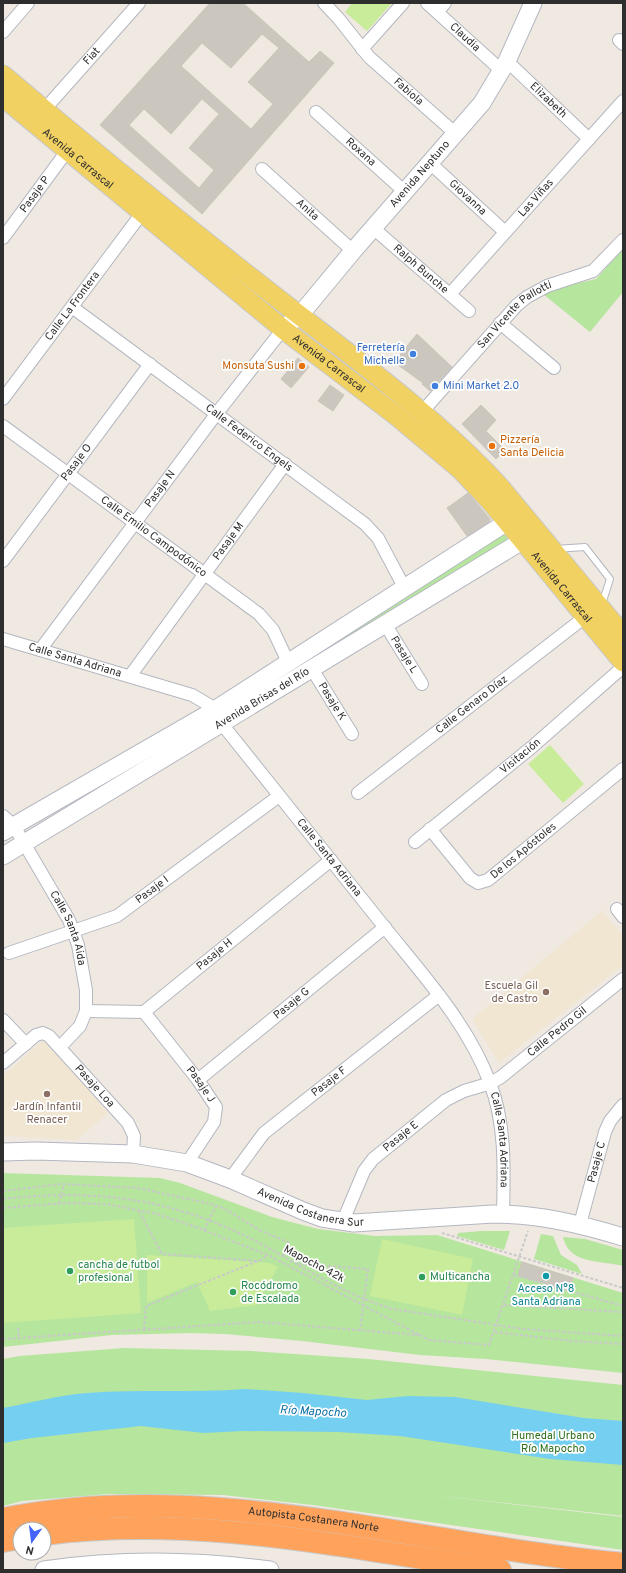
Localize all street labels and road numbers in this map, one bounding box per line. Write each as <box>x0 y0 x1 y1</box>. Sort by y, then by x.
street label: Claudia <box>446 20 483 55</box>
street label: Fiat <box>80 44 103 68</box>
street label: Fabiola <box>391 75 426 109</box>
street label: Elizabeth <box>527 79 570 121</box>
street label: Avenida Carrascal <box>39 125 116 192</box>
street label: Roxana <box>342 135 379 170</box>
street label: Avenida Neptuno <box>387 138 453 211</box>
street label: Pasaje P <box>17 173 53 216</box>
street label: Las Viñas <box>515 176 557 220</box>
street label: Giovanna <box>446 177 489 218</box>
street label: Anita <box>293 196 322 224</box>
street label: Ralph Bunche <box>390 241 451 297</box>
street label: Calle La Frontera <box>42 268 103 344</box>
street label: San Vicente Pallotti <box>474 278 553 352</box>
street label: Avenida Carrascal <box>289 331 368 396</box>
street label: Calle Federico Engels <box>202 401 295 475</box>
street label: Pasaje O <box>58 441 95 484</box>
street label: Pasaje N <box>142 468 179 510</box>
street label: Calle Emilio Campodónico <box>98 493 210 580</box>
street label: Pasaje M <box>210 519 247 563</box>
street label: Avenida Carrascal <box>528 549 595 626</box>
street label: Pasaje L <box>387 633 421 676</box>
street label: Calle Santa Adriana <box>27 640 123 681</box>
street label: Avenida Brisas del Río <box>212 665 312 733</box>
street label: Calle Genaro Díaz <box>433 672 511 737</box>
street label: Pasaje K <box>315 680 349 723</box>
street label: Visitación <box>497 735 544 777</box>
street label: Calle Santa Adriana <box>293 816 365 900</box>
street label: De los Apóstoles <box>488 820 559 882</box>
street label: Pasaje I <box>133 873 172 907</box>
street label: Calle Santa Aida <box>46 888 89 967</box>
street label: Pasaje H <box>194 936 236 974</box>
street label: Pasaje G <box>271 984 313 1022</box>
street label: Calle Pedro Gil <box>524 1004 590 1060</box>
street label: Pasaje Loa <box>71 1062 118 1111</box>
street label: Pasaje F <box>309 1063 350 1100</box>
street label: Pasaje J <box>183 1064 218 1105</box>
street label: Calle Santa Adriana <box>487 1090 511 1188</box>
street label: Pasaje E <box>380 1118 421 1155</box>
street label: Pasaje C <box>585 1140 609 1184</box>
street label: Avenida Costanera Sur <box>255 1185 365 1230</box>
street label: Mapocho 42k <box>281 1242 347 1286</box>
street label: Autopista Costanera Norte <box>247 1504 380 1536</box>

